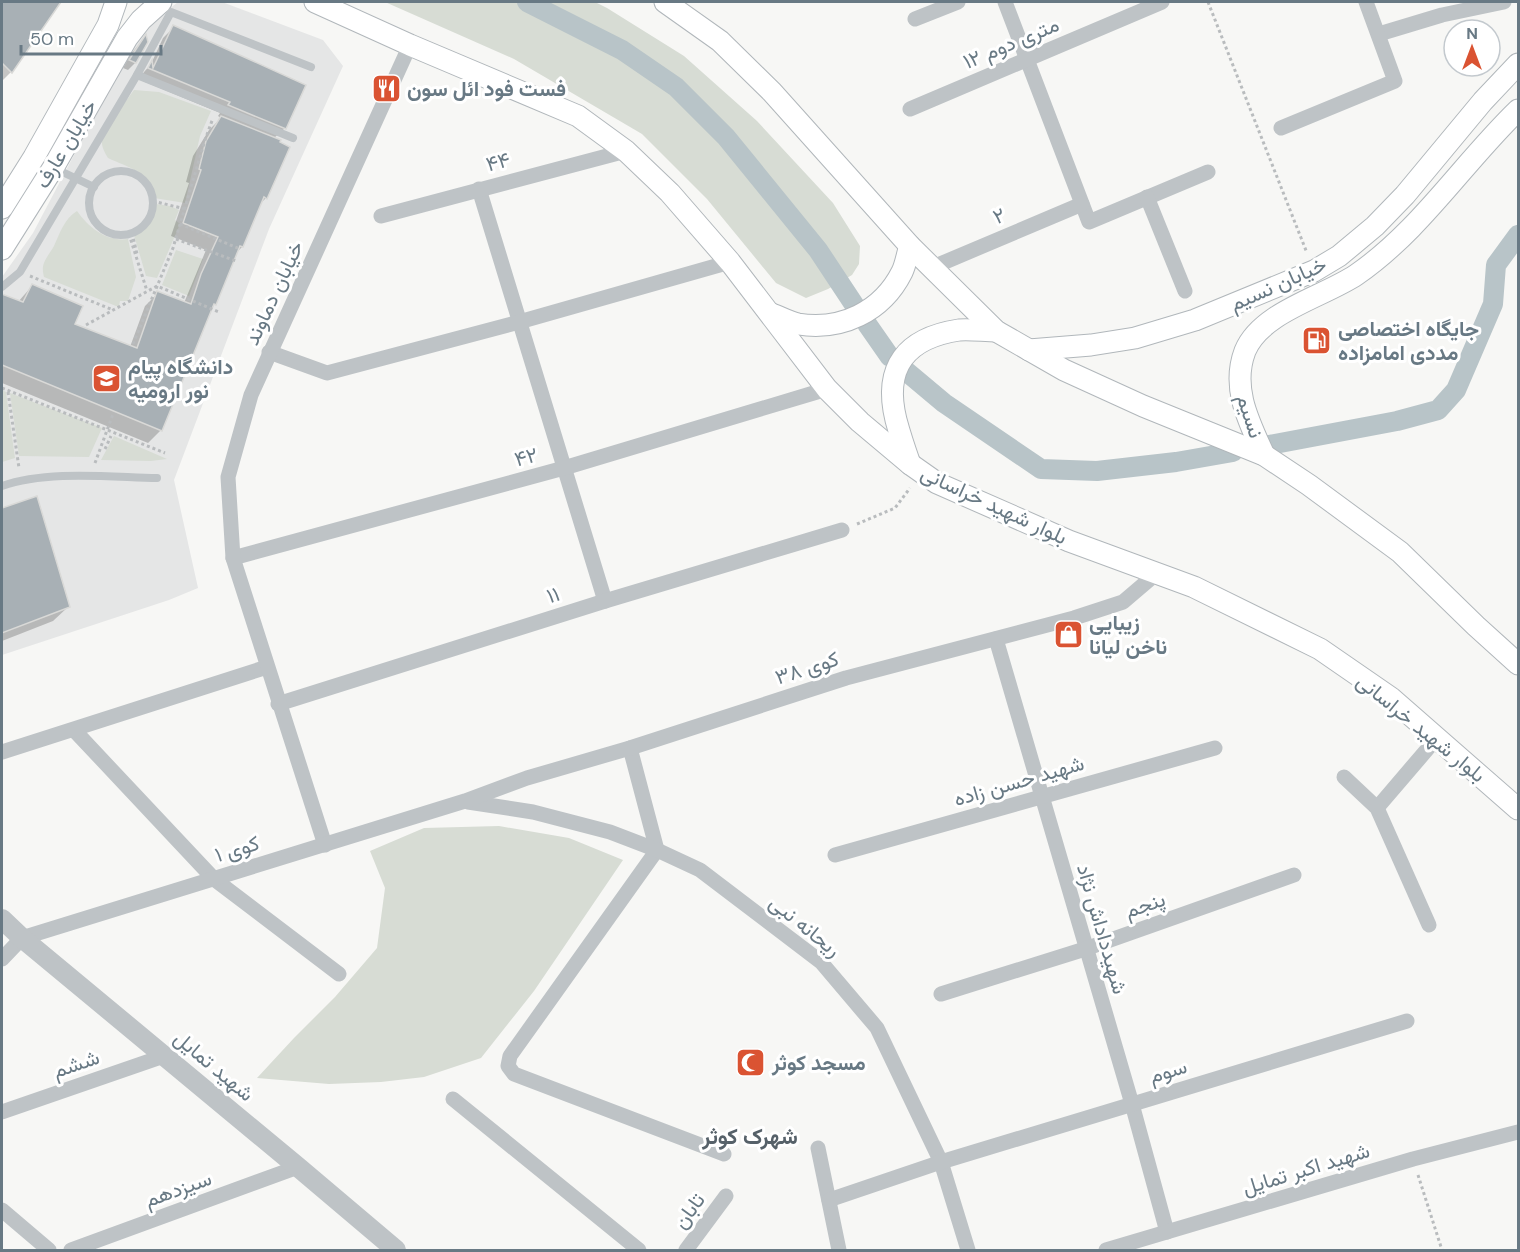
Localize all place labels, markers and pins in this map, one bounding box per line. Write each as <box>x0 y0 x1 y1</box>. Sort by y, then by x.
restaurant icon: فست فود ائل سون <box>370 73 402 105</box>
place label: فست فود ائل سون <box>407 75 566 103</box>
place label: جایگاه اختصاصی مددی امامزاده <box>1338 315 1479 367</box>
fuel station icon: جایگاه اختصاصی مددی امامزاده <box>1301 325 1333 357</box>
place label: دانشگاه پیام نور ارومیه <box>128 353 233 405</box>
school or university icon: دانشگاه پیام نور ارومیه <box>91 363 123 395</box>
place label: زیبایی ناخن لیانا <box>1089 609 1167 661</box>
shop icon: زیبایی ناخن لیانا <box>1052 619 1084 651</box>
mosque icon: مسجد کوثر <box>735 1047 767 1079</box>
place label: مسجد کوثر <box>771 1049 866 1077</box>

